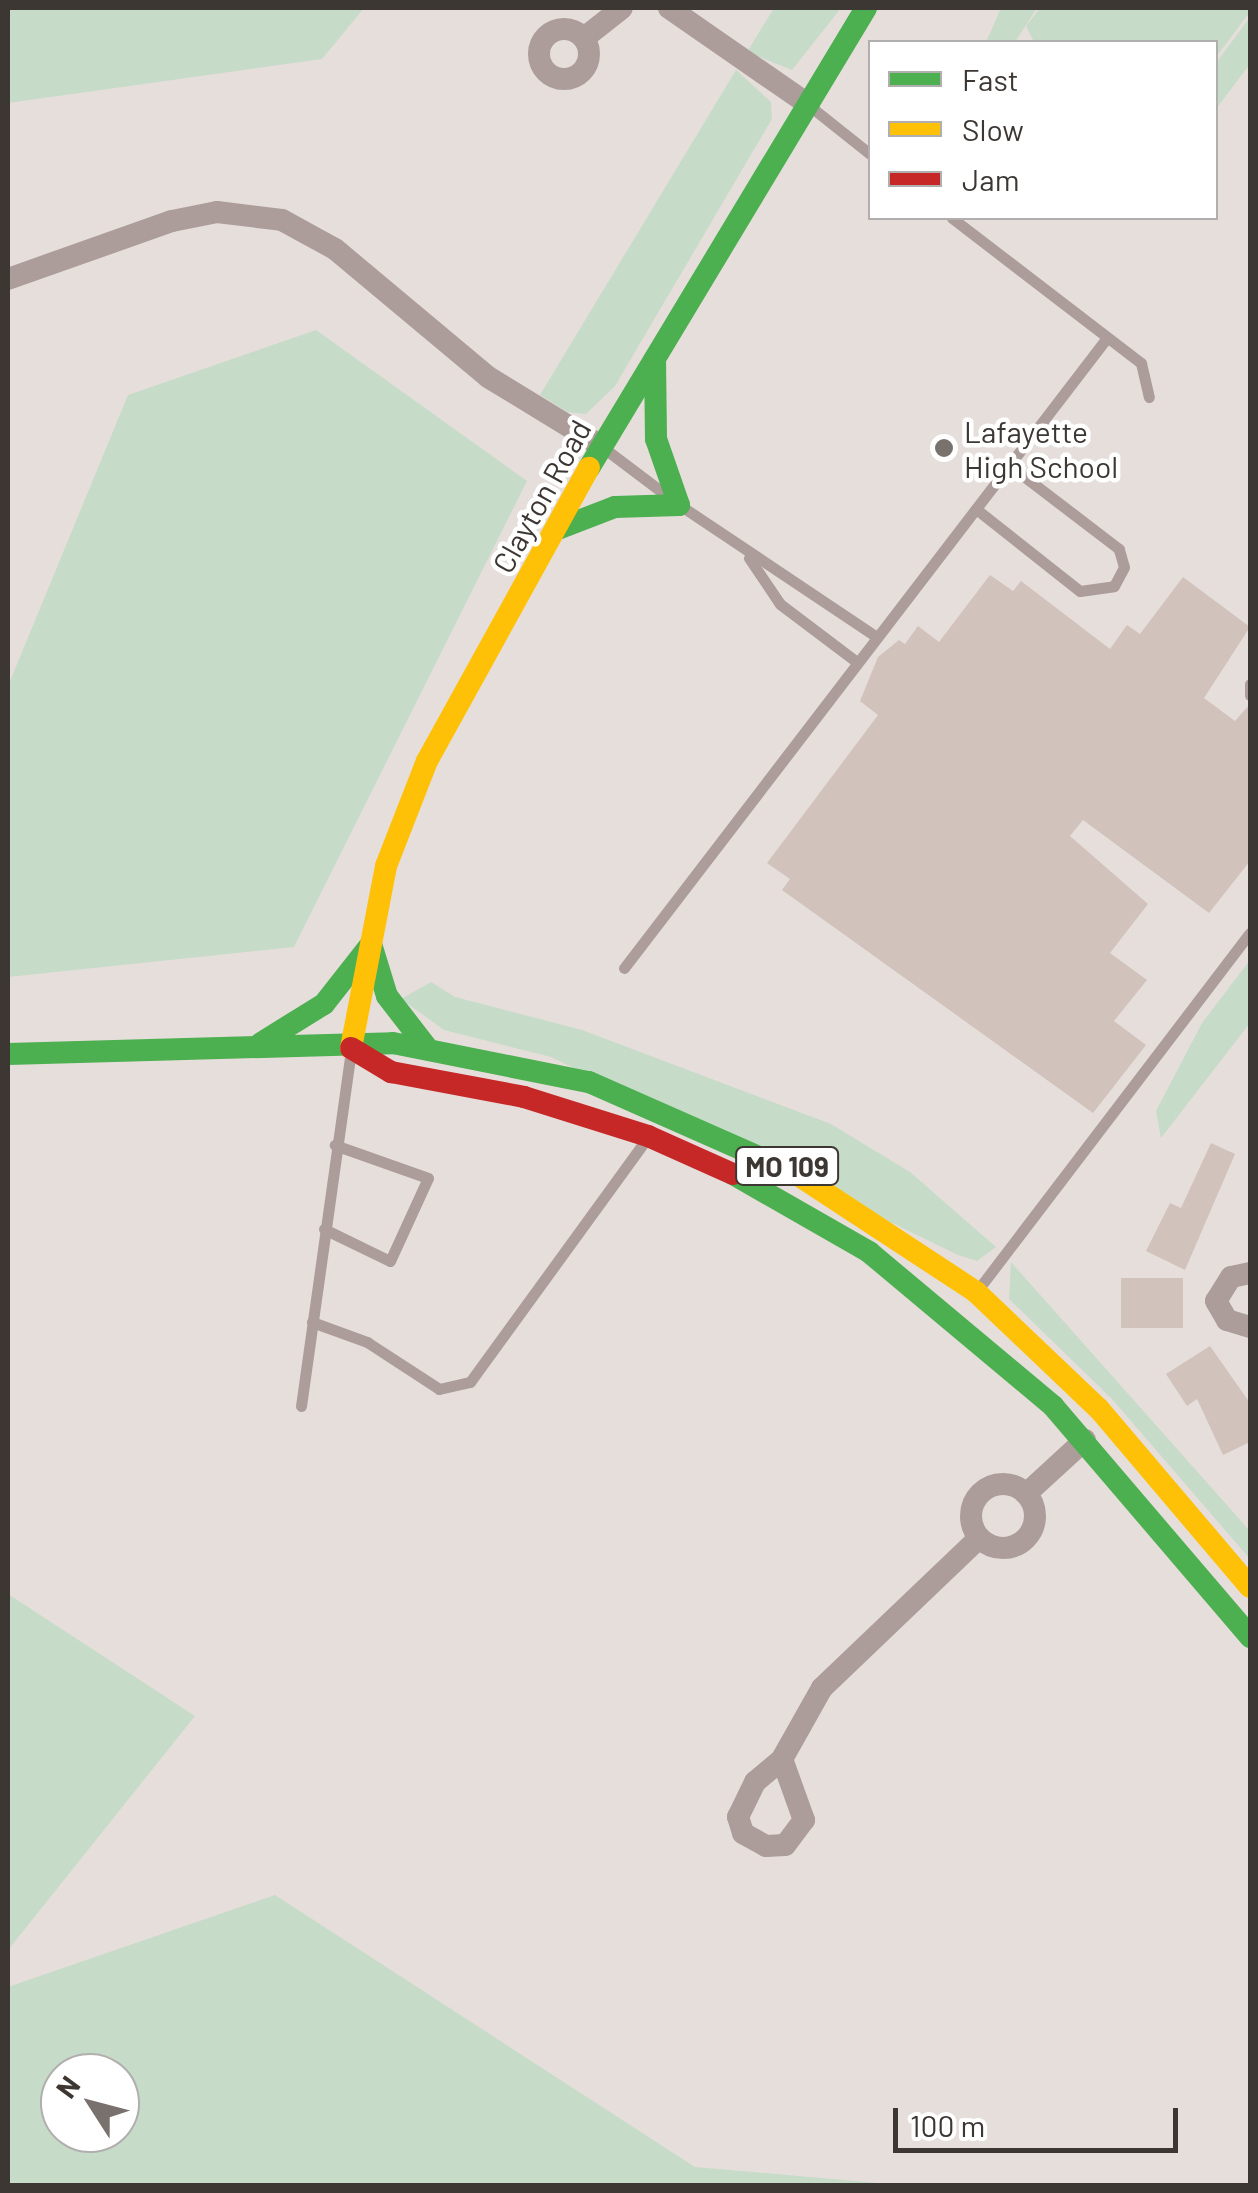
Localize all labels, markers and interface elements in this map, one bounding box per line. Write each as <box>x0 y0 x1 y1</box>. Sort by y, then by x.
legend <box>868 40 1218 220</box>
text: Fast <box>962 61 1019 97</box>
text: Slow <box>962 111 1024 147</box>
text: Jam <box>962 161 1019 197</box>
street label: Clayton Road <box>484 413 598 579</box>
place label: Lafayette High School <box>964 413 1118 484</box>
marker: Lafayette High School <box>933 437 955 459</box>
road number: MO 109 <box>734 1143 840 1189</box>
north arrow <box>40 2053 140 2153</box>
text: N <box>48 2069 87 2104</box>
scale bar <box>898 2088 1183 2150</box>
text: 100 m <box>910 2107 985 2143</box>

